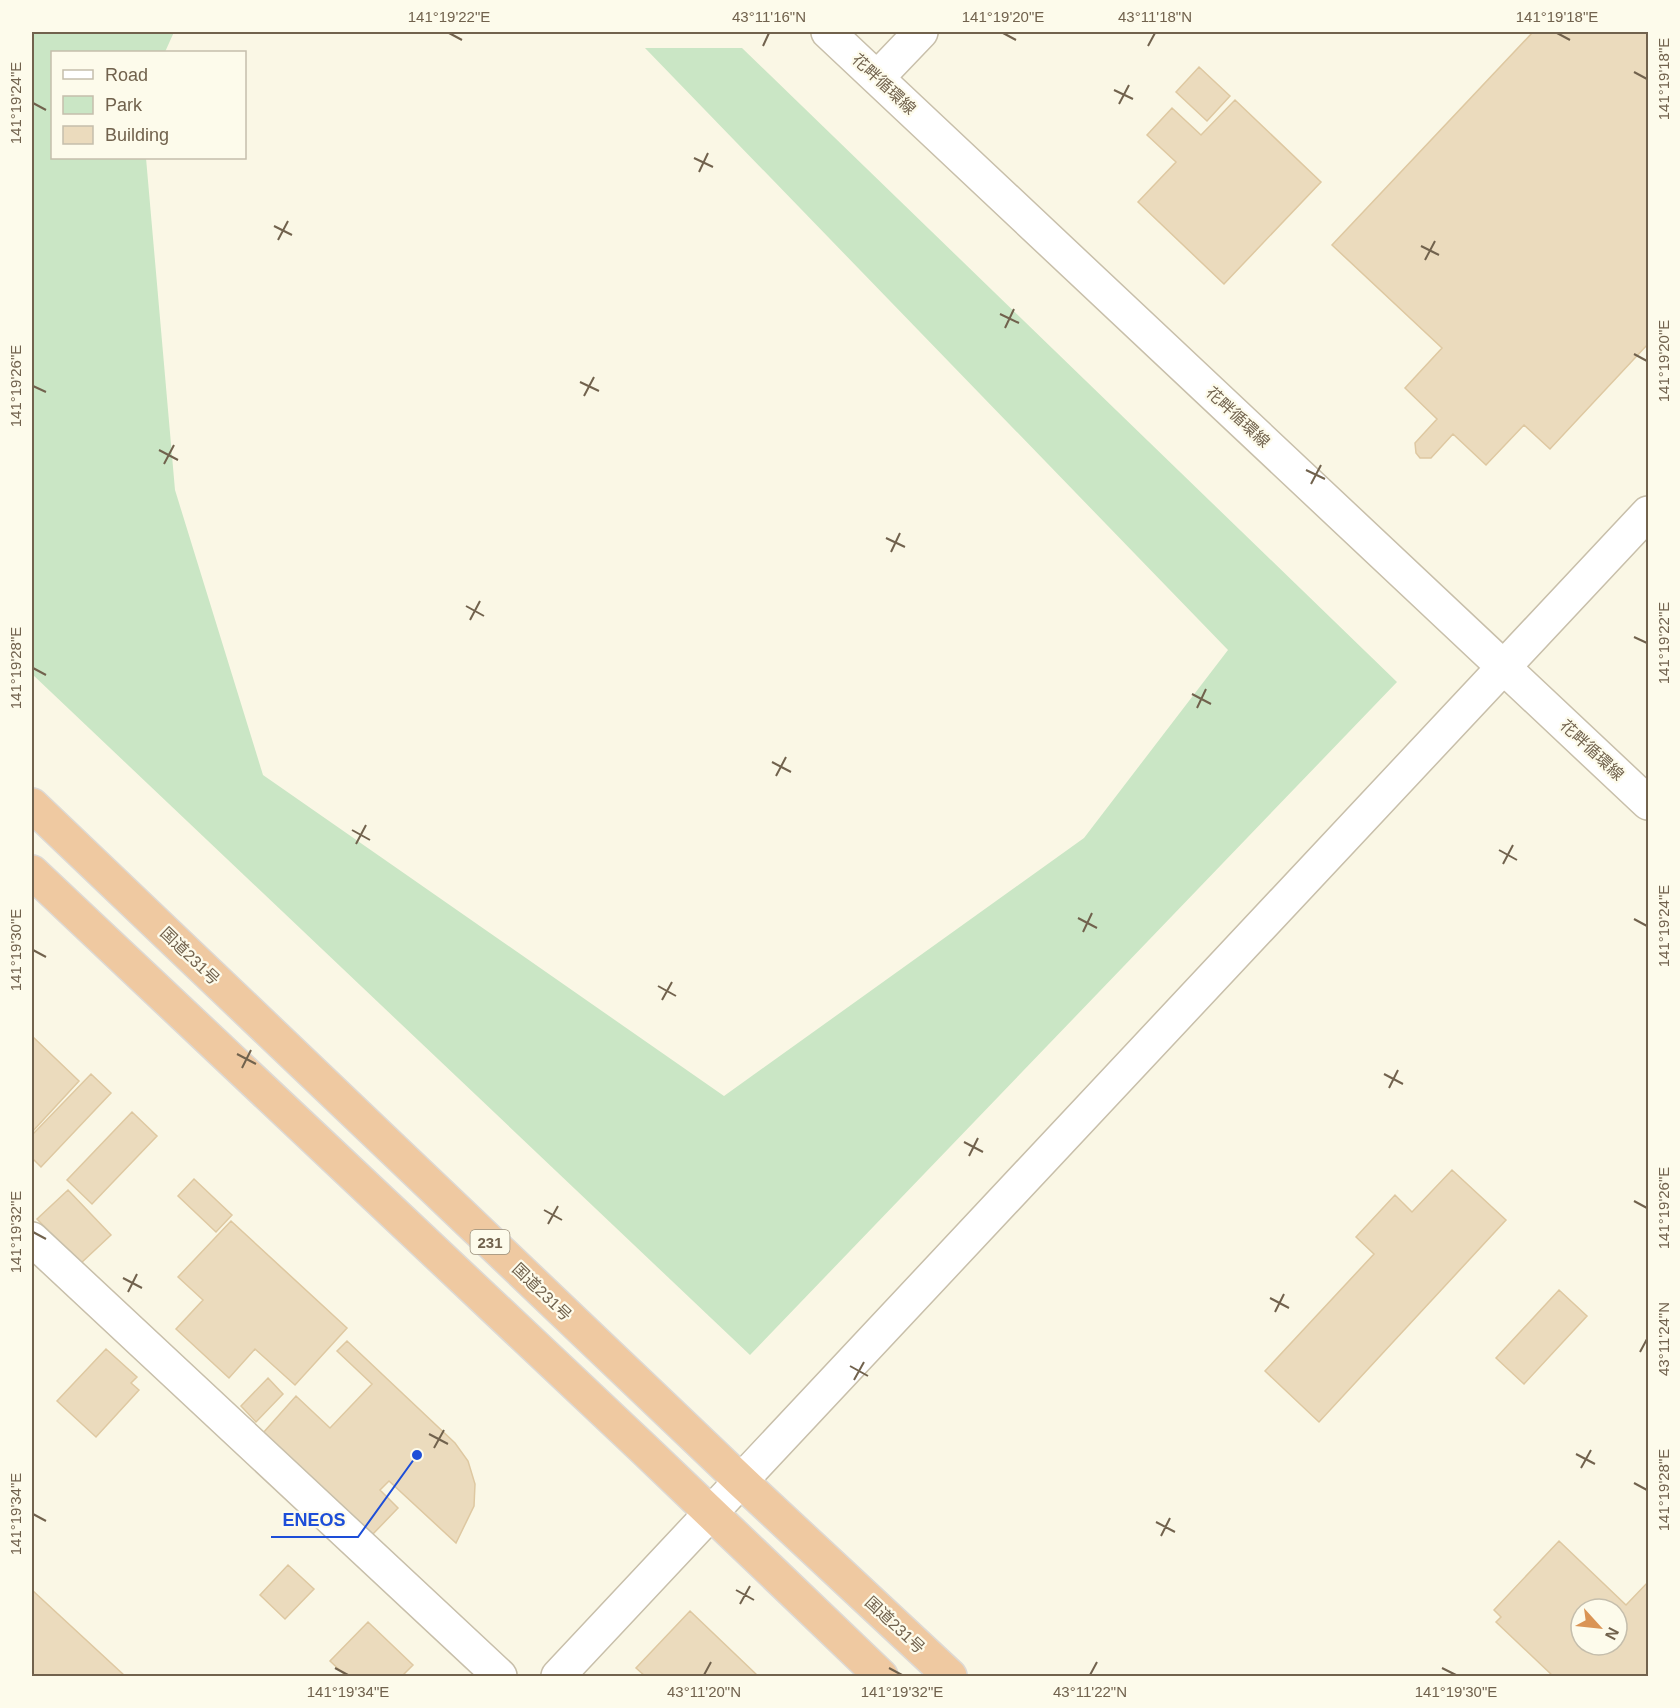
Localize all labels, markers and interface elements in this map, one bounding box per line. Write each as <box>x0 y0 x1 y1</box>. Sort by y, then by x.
text: 141°19'22"E <box>408 8 490 25</box>
text: 43°11'16"N <box>732 8 806 25</box>
text: 141°19'20"E <box>962 8 1044 25</box>
text: 43°11'18"N <box>1118 8 1192 25</box>
text: 141°19'18"E <box>1516 8 1598 25</box>
text: 141°19'18"E <box>1655 38 1672 120</box>
street label: 花畔循環線 <box>849 50 919 118</box>
legend <box>51 51 246 159</box>
text: 141°19'24"E <box>7 62 24 144</box>
text: Road <box>105 65 148 85</box>
text: Park <box>105 95 143 115</box>
text: Building <box>105 125 169 145</box>
text: 141°19'20"E <box>1655 320 1672 402</box>
text: 141°19'26"E <box>7 345 24 427</box>
street label: 花畔循環線 <box>1203 383 1273 451</box>
text: 141°19'22"E <box>1655 602 1672 684</box>
text: 141°19'28"E <box>7 627 24 709</box>
street label: 花畔循環線 <box>1557 716 1627 784</box>
text: 141°19'24"E <box>1655 885 1672 967</box>
text: 141°19'30"E <box>7 909 24 991</box>
street label: 国道231号 <box>157 924 223 988</box>
text: 141°19'26"E <box>1655 1167 1672 1249</box>
text: 141°19'32"E <box>7 1191 24 1273</box>
road number: 231 <box>470 1230 510 1254</box>
street label: 国道231号 <box>509 1260 575 1324</box>
text: 43°11'24"N <box>1655 1302 1672 1376</box>
text: 141°19'28"E <box>1655 1449 1672 1531</box>
text: 141°19'34"E <box>7 1473 24 1555</box>
callout: ENEOS <box>271 1501 358 1537</box>
text: ENEOS <box>282 1510 346 1530</box>
street label: 国道231号 <box>862 1593 928 1657</box>
north arrow <box>1569 1597 1629 1657</box>
text: N <box>1602 1625 1622 1643</box>
text: 141°19'34"E <box>307 1683 389 1700</box>
text: 43°11'20"N <box>667 1683 741 1700</box>
text: 141°19'32"E <box>861 1683 943 1700</box>
text: 43°11'22"N <box>1053 1683 1127 1700</box>
text: 141°19'30"E <box>1415 1683 1497 1700</box>

